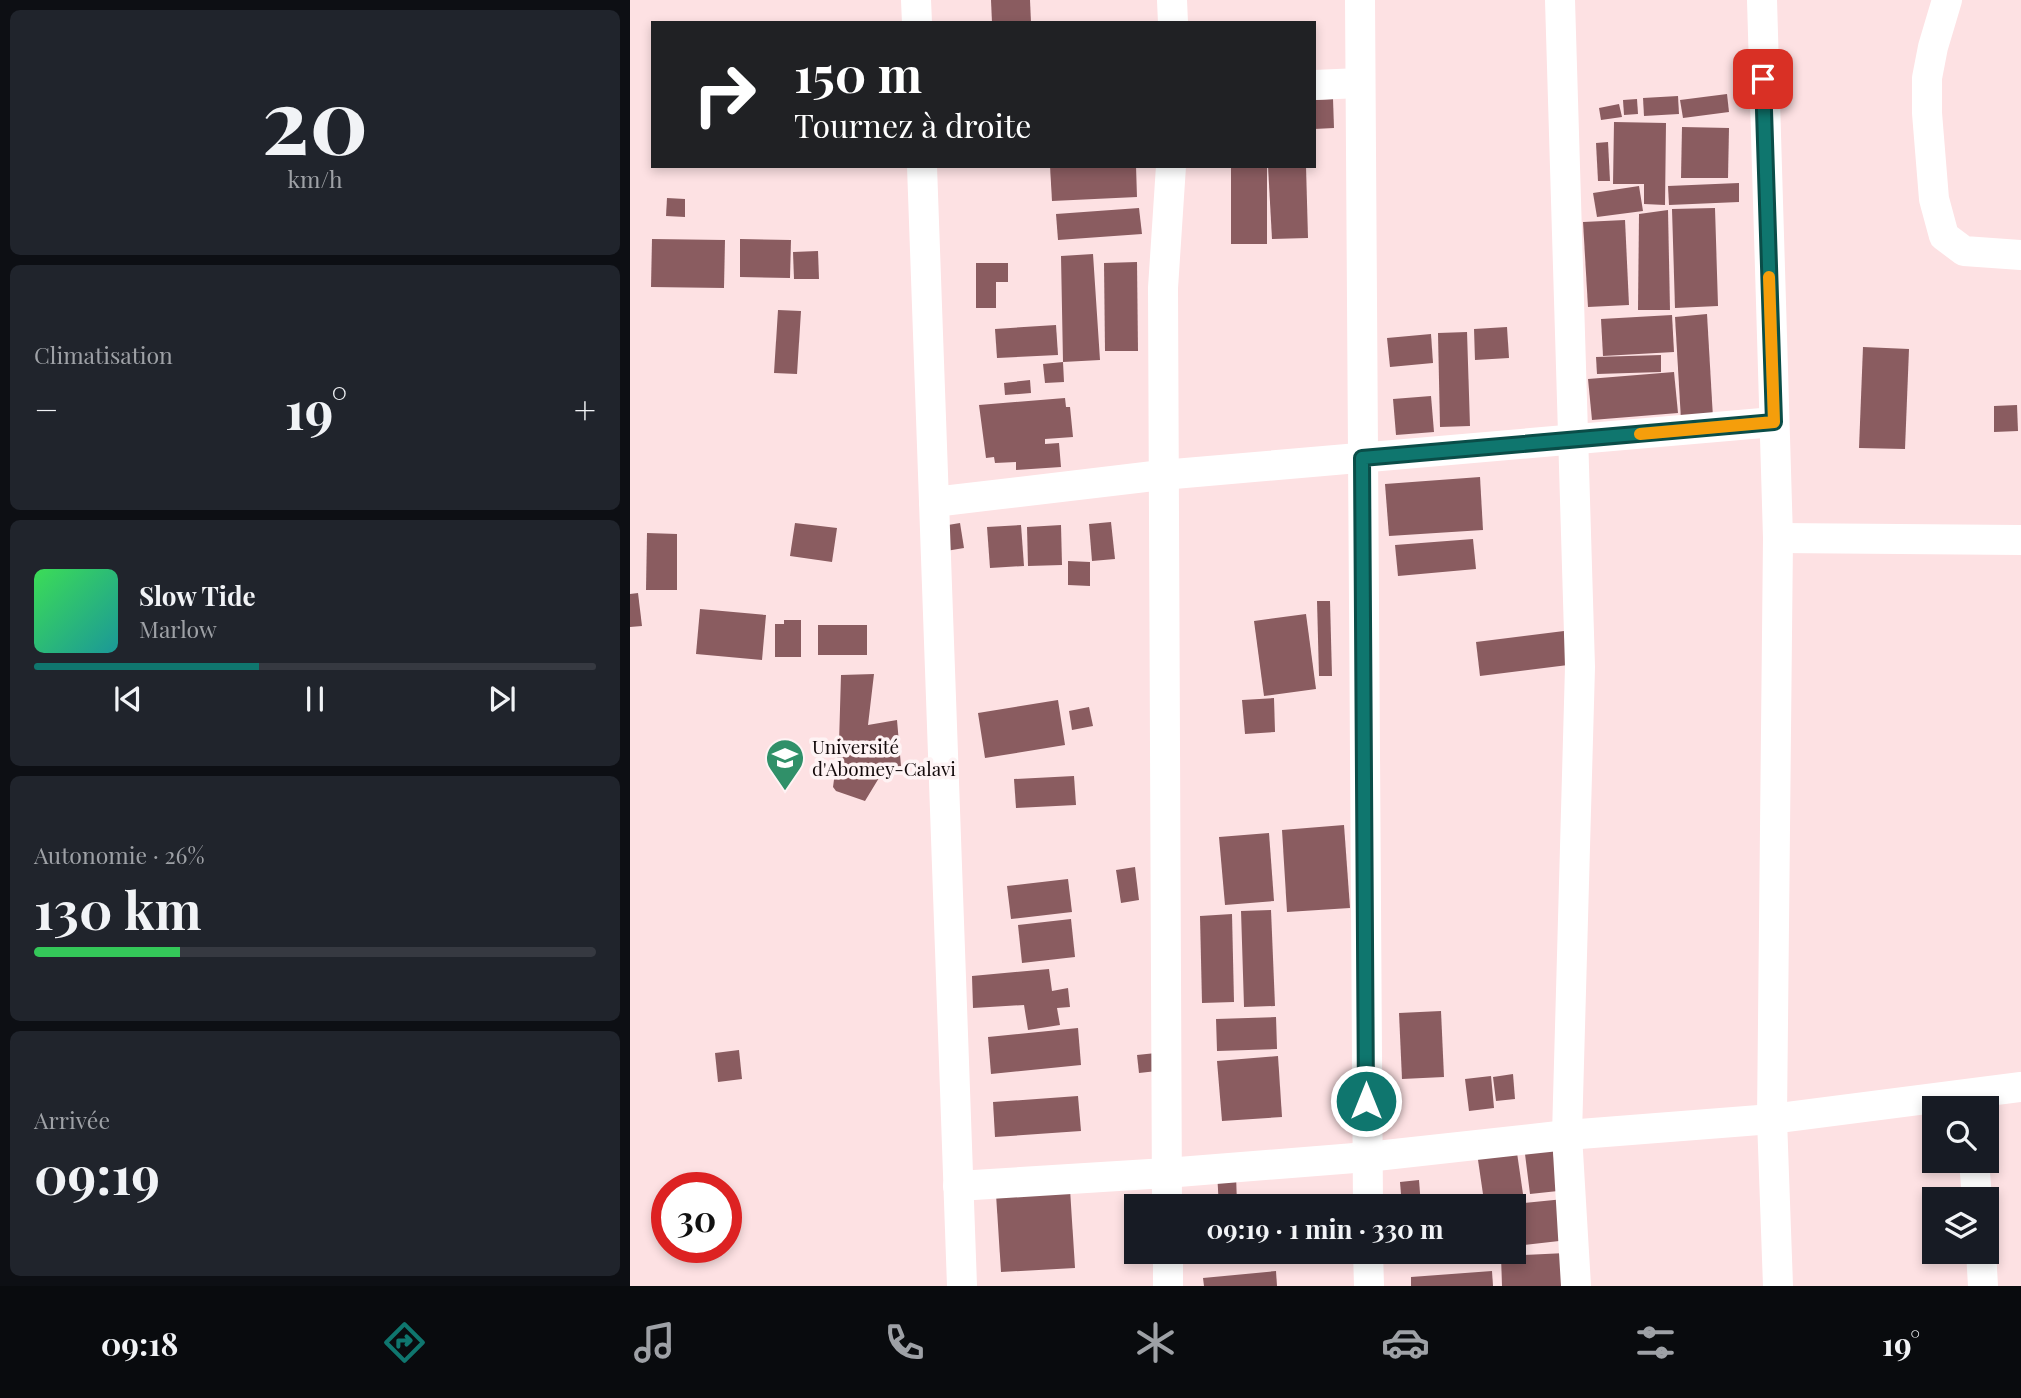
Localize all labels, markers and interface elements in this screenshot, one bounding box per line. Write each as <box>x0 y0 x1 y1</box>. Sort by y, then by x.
text: 150 m <box>794 40 922 105</box>
icon: right <box>679 49 770 140</box>
pin <box>1733 49 1793 109</box>
text: 20 <box>262 57 368 178</box>
icon: arrive <box>1744 60 1782 98</box>
text: Tournez à droite <box>794 103 1032 146</box>
text: km/h <box>287 163 343 194</box>
text: Climatisation <box>34 339 173 370</box>
text: 19° <box>285 374 348 443</box>
text: − <box>34 383 59 434</box>
text: + <box>574 383 596 434</box>
text: Slow Tide <box>139 578 256 613</box>
text: Marlow <box>139 613 217 644</box>
icon: previous <box>109 680 147 718</box>
icon: pause <box>296 680 334 718</box>
icon: next <box>483 680 521 718</box>
place label: Université d'Abomey-Calavi <box>812 733 956 781</box>
school or university icon: Université d'Abomey-Calavi <box>764 737 806 792</box>
text: Autonomie · 26% <box>34 839 205 870</box>
text: 130 km <box>34 874 201 943</box>
position arrow <box>1329 1064 1403 1138</box>
map controls <box>1922 1096 1999 1264</box>
button: search <box>1922 1096 1999 1173</box>
text: Arrivée <box>34 1104 110 1135</box>
text: 09:19 <box>34 1139 160 1208</box>
speed limit sign: 30 <box>651 1172 742 1263</box>
button: layers <box>1922 1187 1999 1264</box>
text: 09:19 · 1 min · 330 m <box>1207 1211 1443 1246</box>
icon: directions <box>380 1318 429 1367</box>
icon: music <box>630 1318 679 1367</box>
icon: phone <box>880 1318 929 1367</box>
icon: climate <box>1131 1318 1180 1367</box>
icon: car <box>1381 1318 1430 1367</box>
icon: filters <box>1631 1318 1680 1367</box>
text: 09:18 <box>101 1321 178 1364</box>
text: 19° <box>1882 1321 1920 1364</box>

